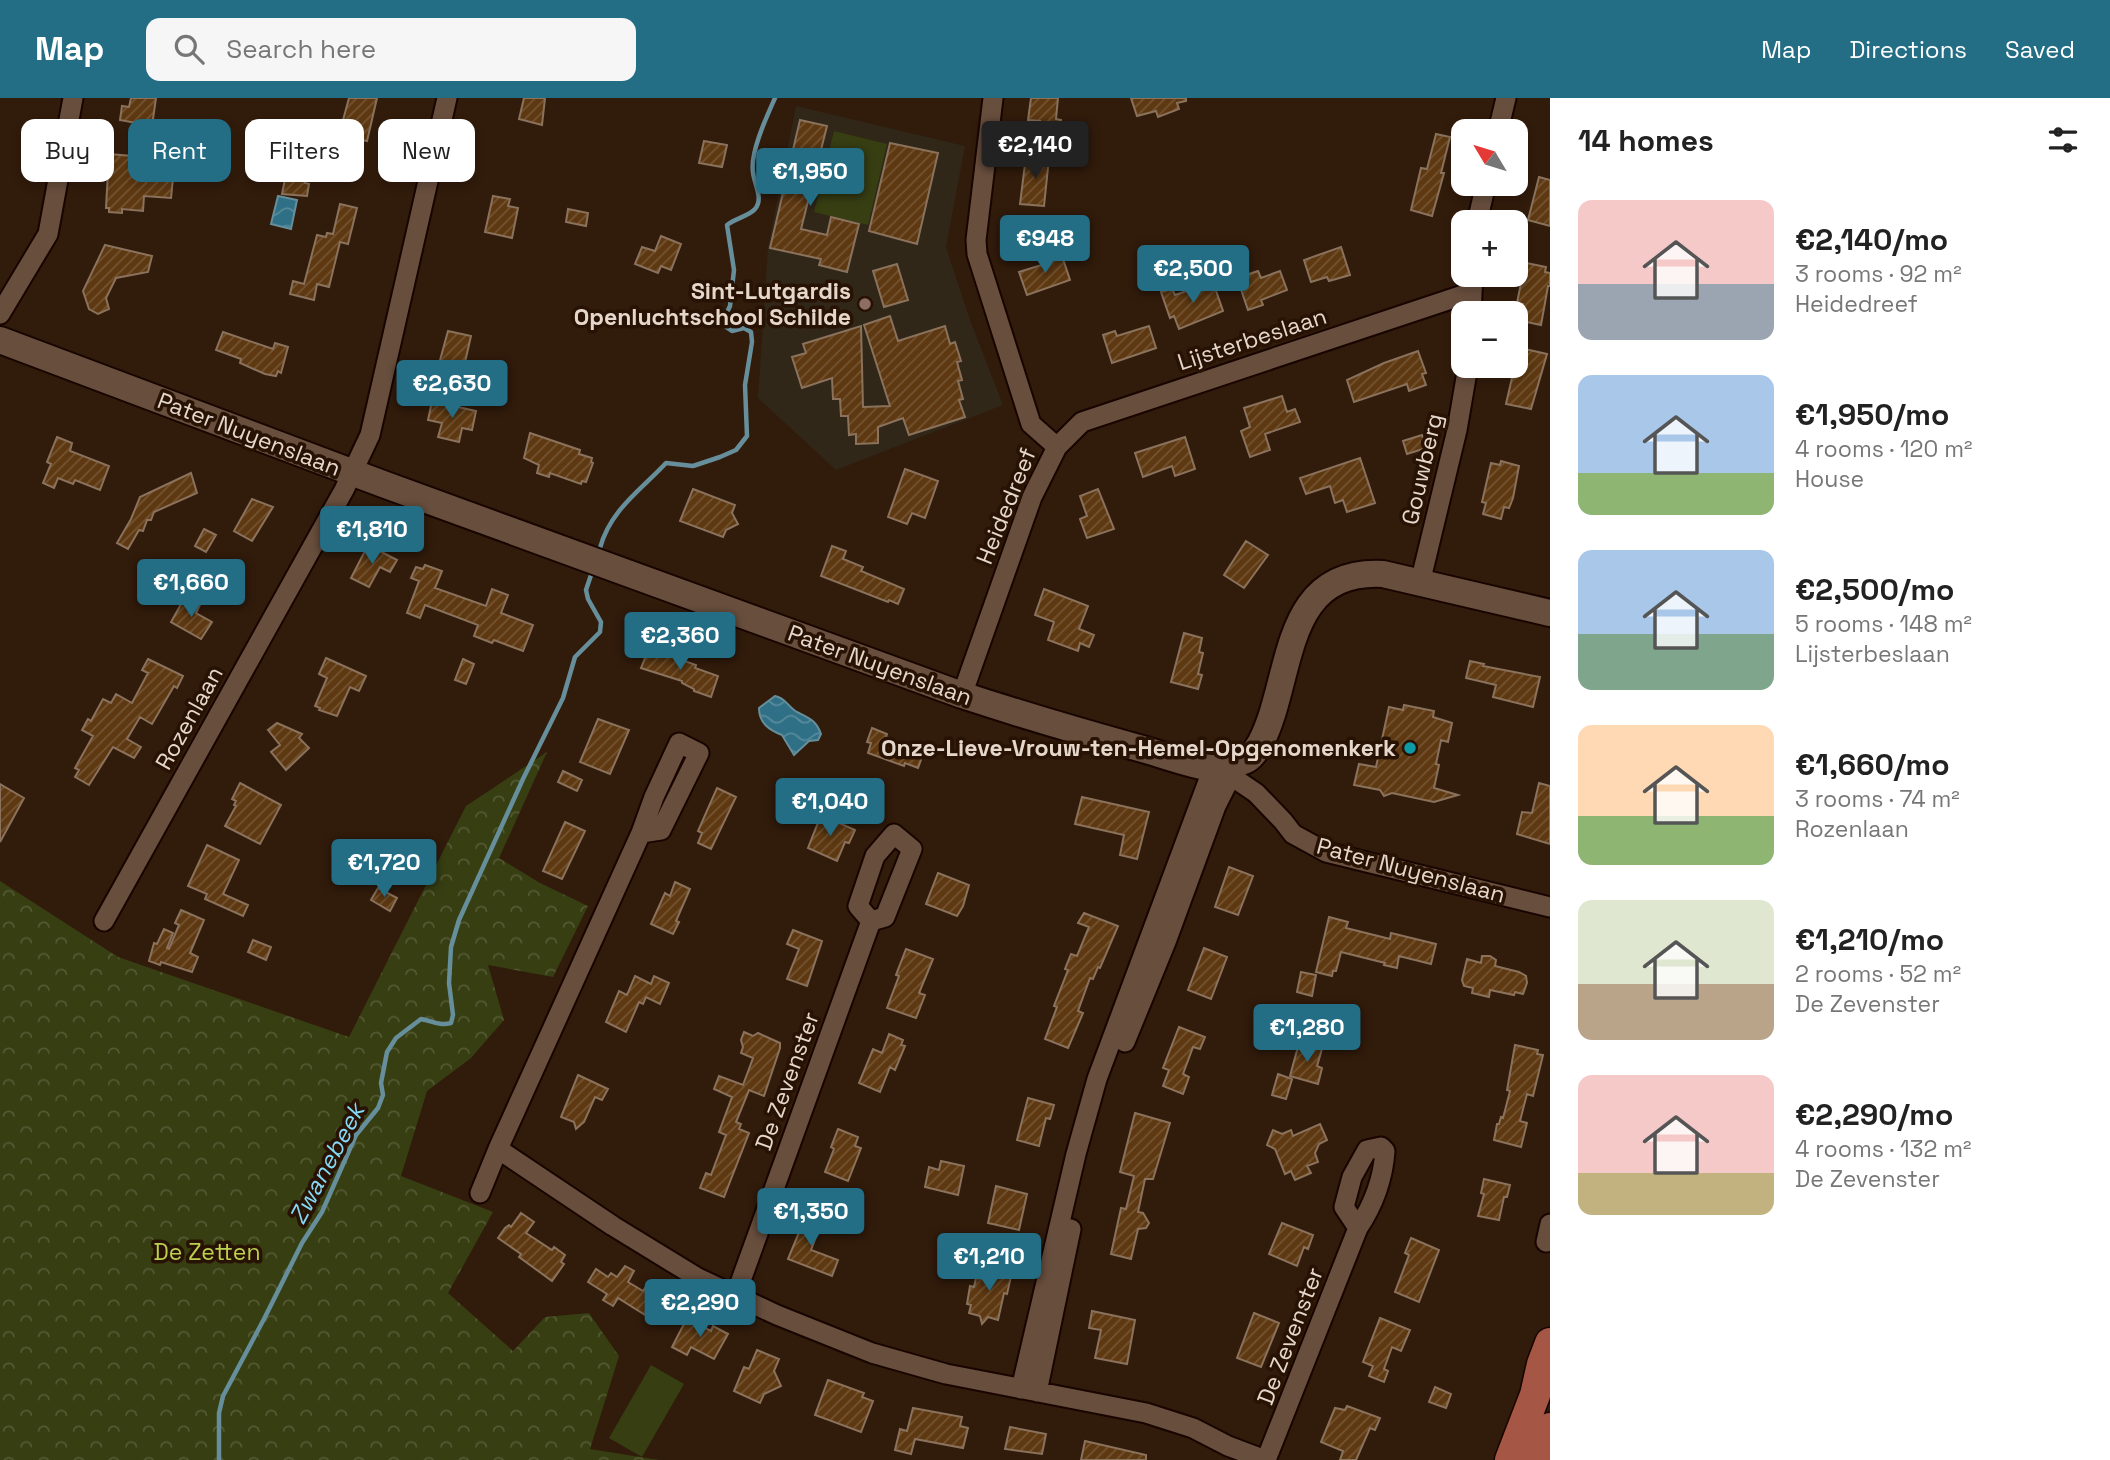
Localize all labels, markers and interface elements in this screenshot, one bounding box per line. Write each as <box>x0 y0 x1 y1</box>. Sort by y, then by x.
search box <box>146 18 636 81</box>
text: Map <box>35 28 104 70</box>
icon: search <box>170 30 208 68</box>
text: Search here <box>226 32 376 66</box>
text: Map <box>1761 34 1811 65</box>
text: Directions <box>1849 34 1967 65</box>
text: Saved <box>2005 34 2075 65</box>
chip: Buy <box>21 119 114 182</box>
chip: Rent <box>128 119 231 182</box>
chip: Filters <box>245 119 364 182</box>
chip: New <box>378 119 475 182</box>
north arrow <box>1451 119 1528 196</box>
map controls <box>1451 119 1528 378</box>
text: 14 homes <box>1578 121 1714 160</box>
icon: filters <box>2044 121 2082 159</box>
pin: €2,140 <box>978 122 1092 181</box>
text: €2,140 <box>998 129 1072 159</box>
pin: €1,950 <box>753 148 867 208</box>
text: €1,950 <box>772 156 848 186</box>
button: + <box>1451 210 1528 287</box>
pin: €948 <box>1004 216 1086 275</box>
text: €2,140/mo <box>1795 220 1948 259</box>
text: €948 <box>1016 223 1074 253</box>
icon: home <box>1634 228 1718 312</box>
pin: €2,500 <box>1136 246 1250 305</box>
text: €2,500 <box>1153 253 1233 283</box>
text: 3 rooms · 92 m² <box>1795 259 1962 289</box>
place label: Sint-Lutgardis Openluchtschool Schilde <box>574 276 851 332</box>
text: Heidedreef <box>1795 289 1918 319</box>
marker: Sint-Lutgardis Openluchtschool Schilde <box>857 296 873 312</box>
street label: Lijsterbeslaan <box>1174 301 1330 377</box>
button: − <box>1451 301 1528 378</box>
pin: €2,630 <box>395 360 509 420</box>
text: €2,630 <box>413 368 491 398</box>
street label: Pater Nuyenslaan <box>153 385 345 483</box>
text: €1,950/mo <box>1795 395 1949 434</box>
icon: home <box>1634 403 1718 487</box>
street label: Gouwberg <box>1395 410 1449 528</box>
text: 4 rooms · 120 m² <box>1795 434 1972 464</box>
street label: Heidedreef <box>969 443 1043 569</box>
text: House <box>1795 464 1864 494</box>
pin: €1,810 <box>315 506 429 566</box>
text: €1,810 <box>336 514 408 544</box>
pin: €1,660 <box>134 560 248 619</box>
text: €1,660 <box>153 567 229 597</box>
text: €2,500/mo <box>1795 570 1954 609</box>
icon: home <box>1634 578 1718 662</box>
text: 5 rooms · 148 m² <box>1795 609 1972 639</box>
pin: €2,360 <box>623 612 737 672</box>
street label: Pater Nuyenslaan <box>784 618 976 712</box>
text: €2,360 <box>640 620 720 650</box>
text: Lijsterbeslaan <box>1795 639 1950 669</box>
street label: Rozenlaan <box>148 661 230 775</box>
place label: Onze-Lieve-Vrouw-ten-Hemel-Opgenomenkerk <box>881 733 1396 763</box>
marker: Onze-Lieve-Vrouw-ten-Hemel-Opgenomenkerk <box>1402 740 1418 756</box>
text: €1,660/mo <box>1795 745 1950 784</box>
icon: home <box>1634 753 1718 837</box>
pin: €1,040 <box>773 778 887 838</box>
text: 3 rooms · 74 m² <box>1795 784 1960 814</box>
text: €1,040 <box>792 786 868 816</box>
text: Rozenlaan <box>1795 814 1909 844</box>
street label: Pater Nuyenslaan <box>1313 830 1509 910</box>
pin: €1,720 <box>327 840 441 899</box>
text: €1,720 <box>347 847 421 877</box>
text: €1,210/mo <box>1795 920 1944 959</box>
icon: home <box>1634 928 1718 1012</box>
text: 2 rooms · 52 m² <box>1795 959 1961 989</box>
text: De Zevenster <box>1795 989 1940 1019</box>
pin: €1,280 <box>1250 1004 1364 1064</box>
street label: De Zevenster <box>748 1008 826 1154</box>
text: €1,280 <box>1269 1012 1345 1042</box>
water label: Zwanebeek <box>282 1095 373 1229</box>
text: €2,290/mo <box>1795 1095 1953 1134</box>
icon: home <box>1634 1103 1718 1187</box>
text: 4 rooms · 132 m² <box>1795 1134 1971 1164</box>
text: De Zevenster <box>1795 1164 1940 1194</box>
pin: €1,350 <box>754 1188 868 1248</box>
text: €1,350 <box>773 1196 849 1226</box>
pin: €1,210 <box>932 1234 1046 1293</box>
park label: De Zetten <box>153 1237 261 1267</box>
text: €1,210 <box>953 1241 1025 1271</box>
street label: De Zevenster <box>1250 1263 1330 1409</box>
pin: €2,290 <box>643 1280 757 1339</box>
text: €2,290 <box>661 1287 739 1317</box>

